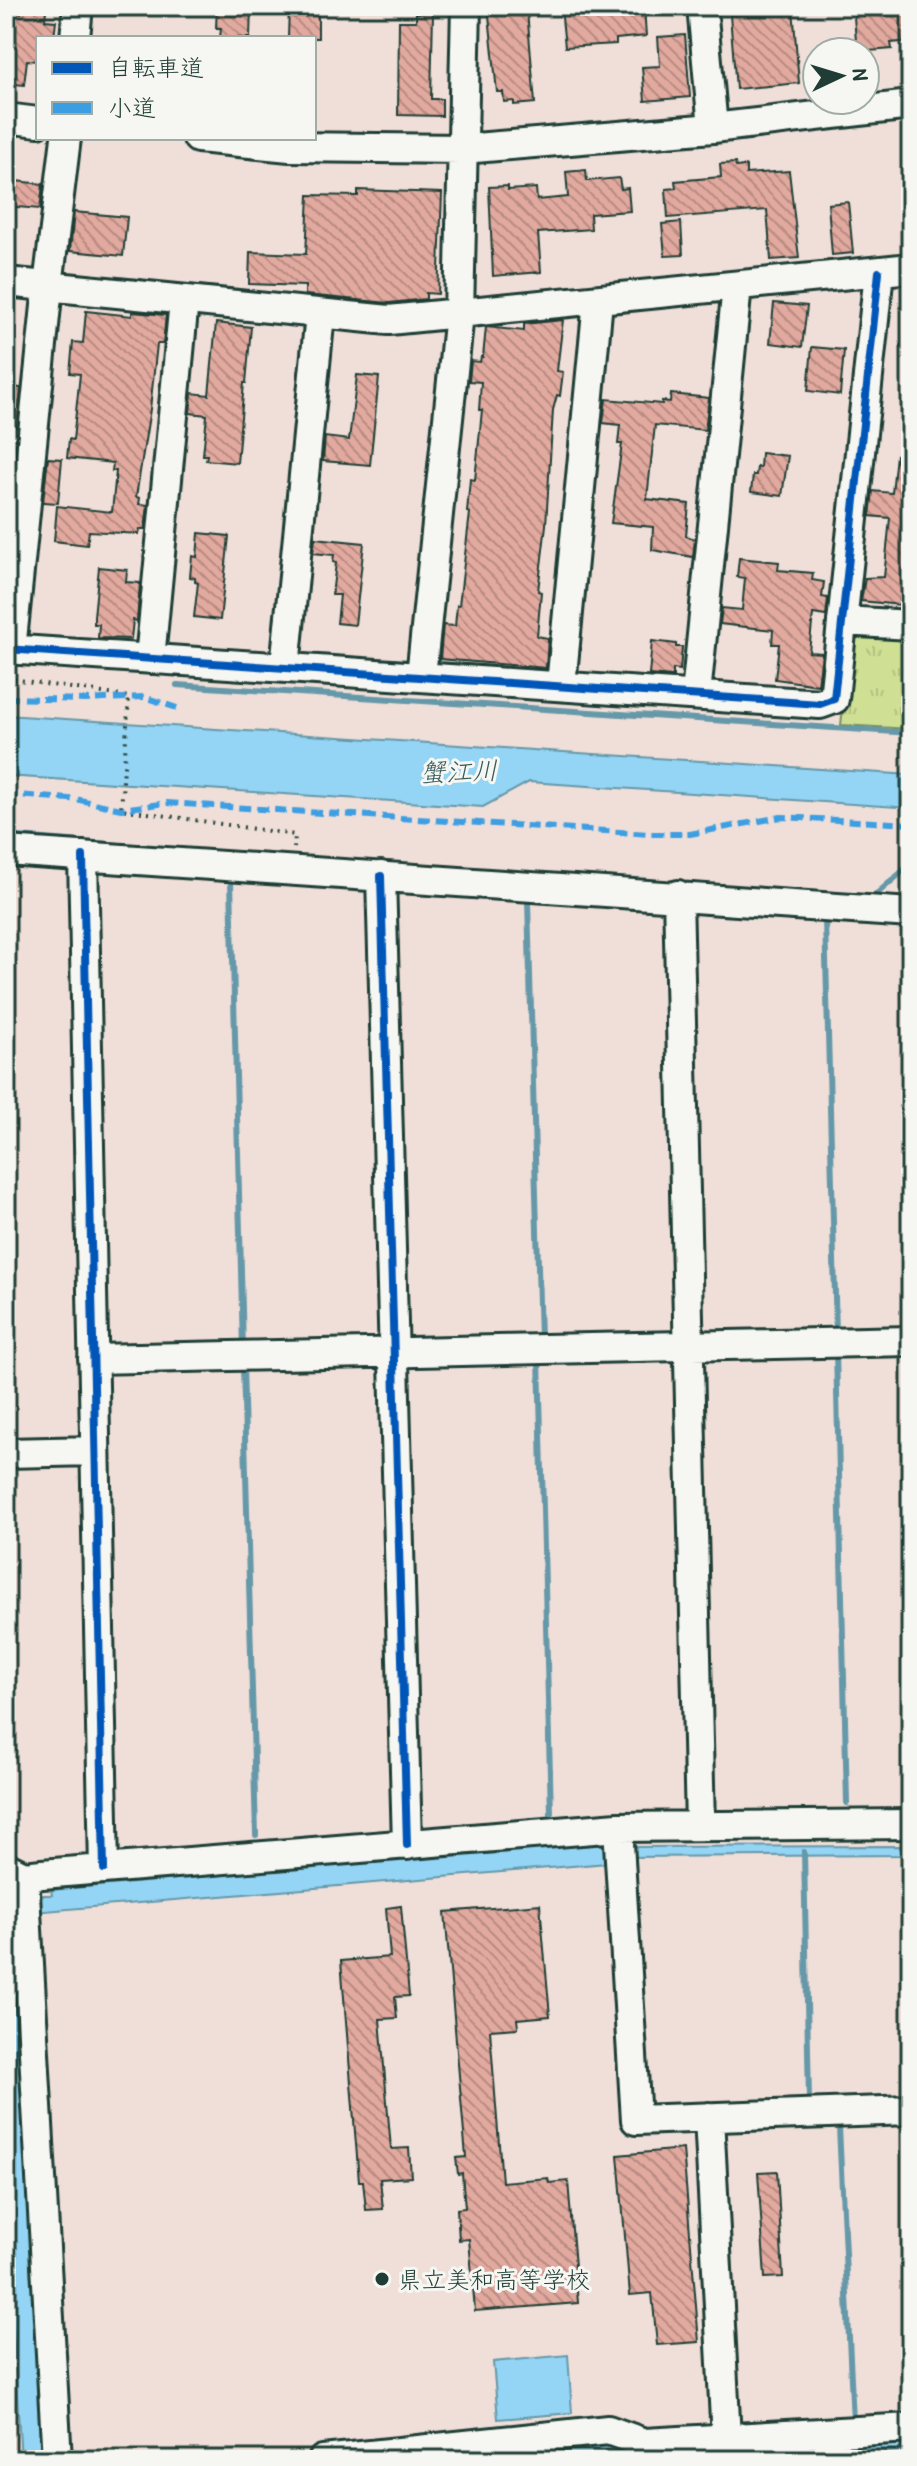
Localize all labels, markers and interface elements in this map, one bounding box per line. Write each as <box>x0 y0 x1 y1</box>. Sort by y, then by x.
legend <box>36 36 316 140</box>
north arrow <box>801 36 881 116</box>
text: 自転車道 <box>108 51 204 83</box>
text: N <box>846 68 876 82</box>
text: 小道 <box>108 91 156 123</box>
water label: 蟹江川 <box>419 752 499 790</box>
place label: 県立美和高等学校 <box>398 2263 590 2295</box>
marker: 県立美和高等学校 <box>373 2270 391 2288</box>

